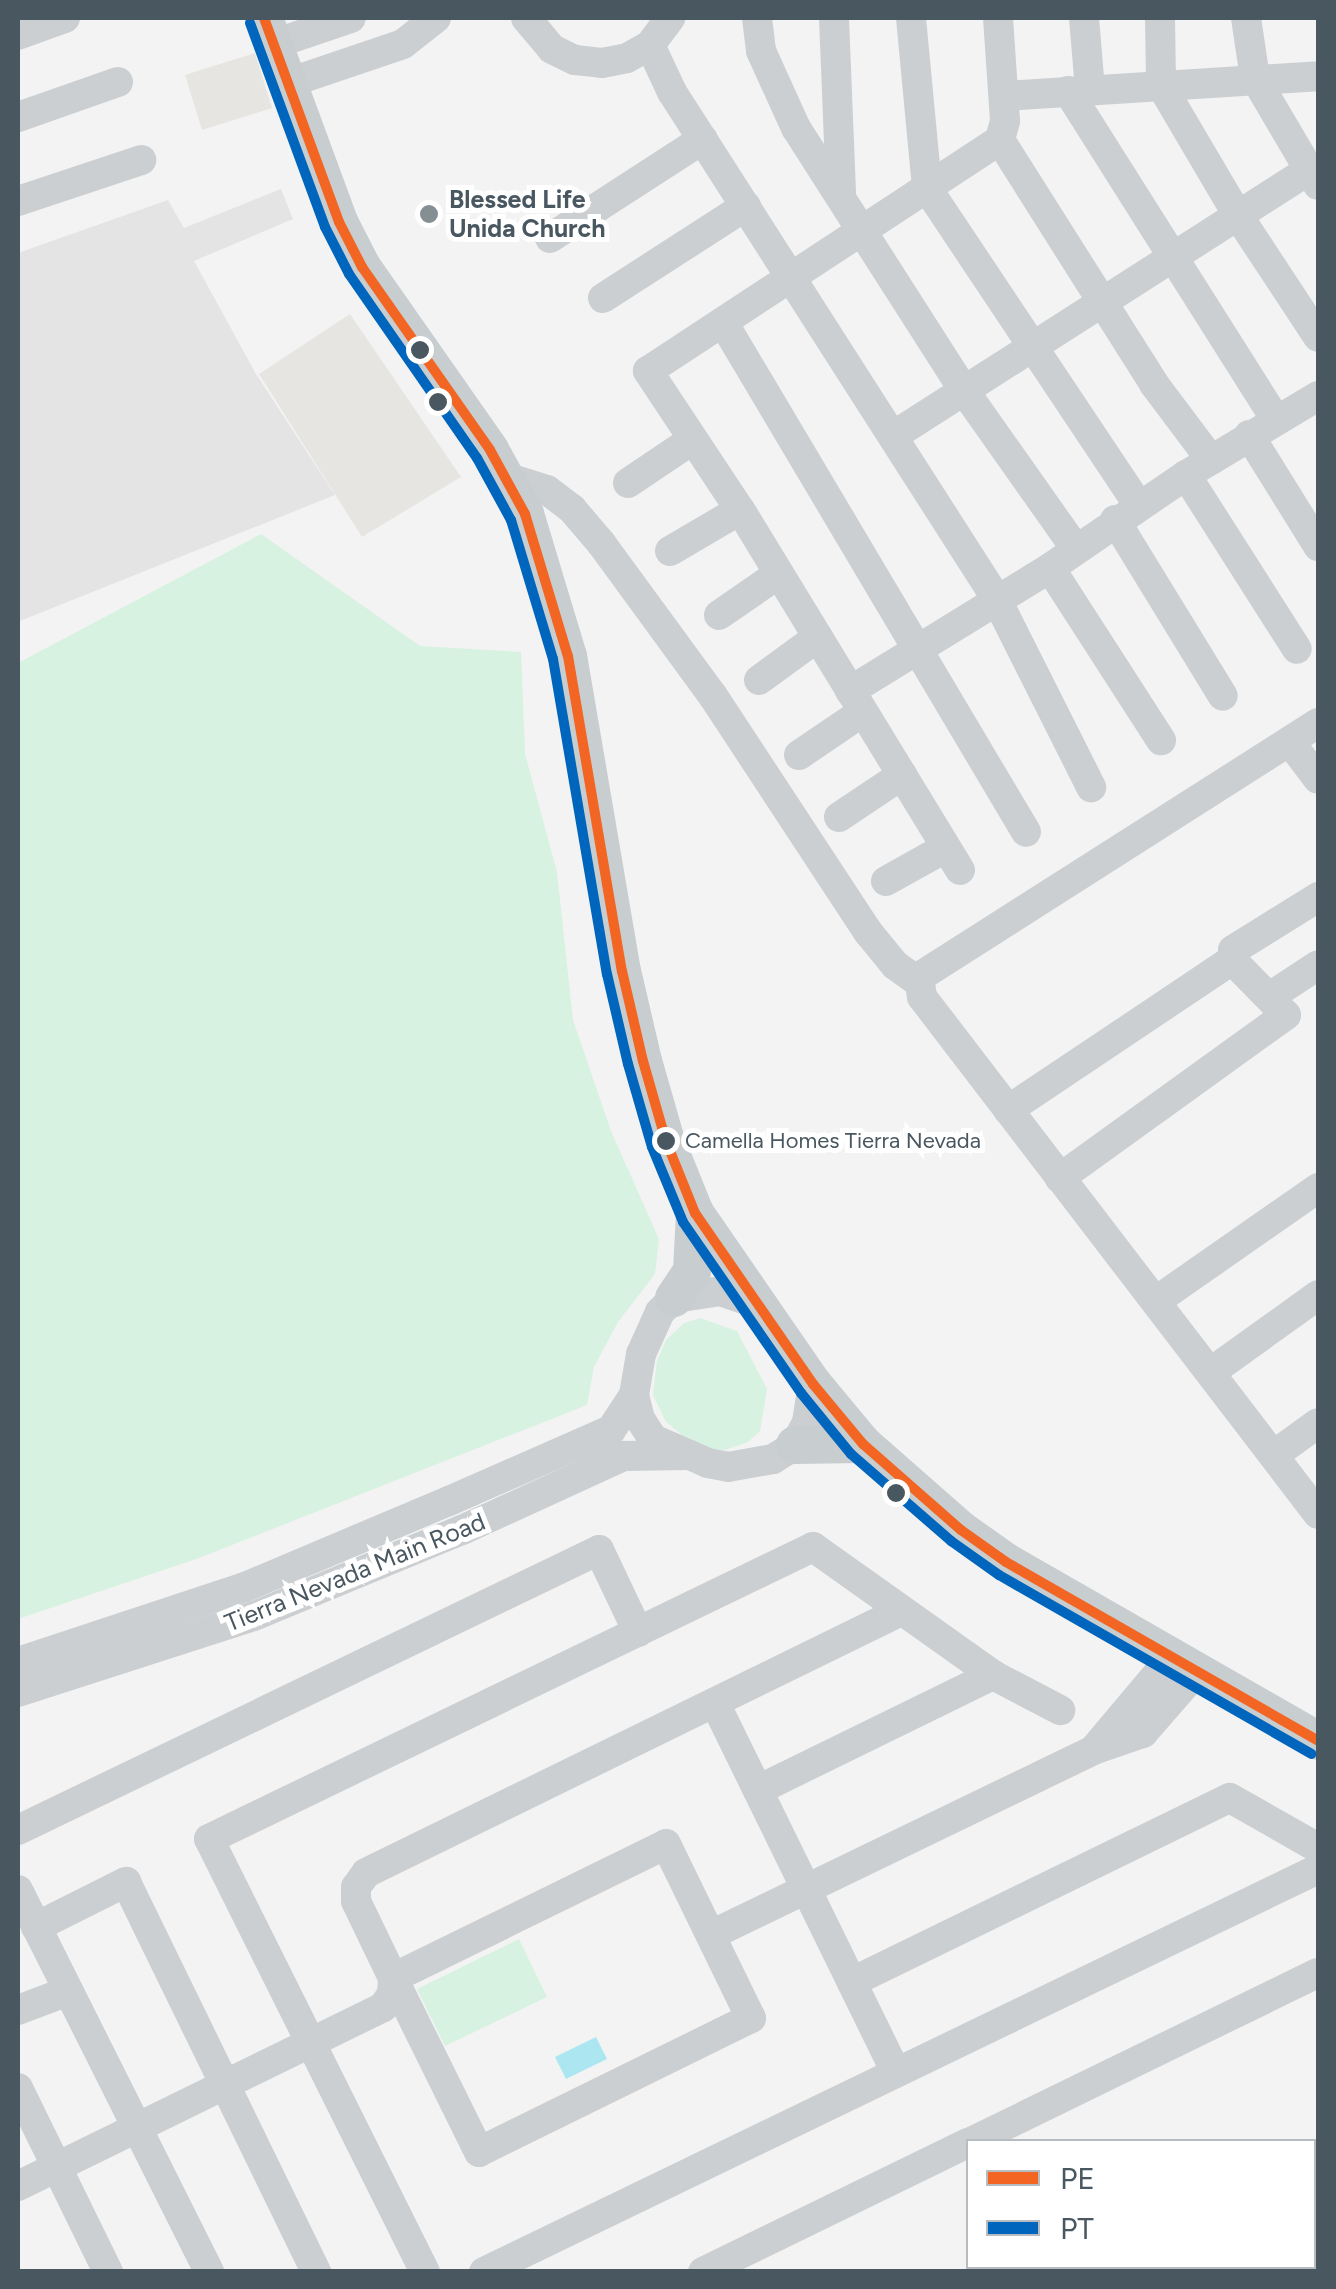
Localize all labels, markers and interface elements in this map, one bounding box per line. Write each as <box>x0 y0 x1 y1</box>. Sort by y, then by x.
place label: Blessed Life Unida Church <box>449 185 605 244</box>
marker: Blessed Life Unida Church <box>418 203 440 225</box>
unlabelled marker <box>410 340 430 360</box>
unlabelled marker <box>428 392 448 412</box>
place label: Camella Homes Tierra Nevada <box>685 1128 981 1154</box>
marker: Camella Homes Tierra Nevada <box>656 1131 676 1151</box>
unlabelled marker <box>886 1483 906 1503</box>
street label: Tierra Nevada Main Road <box>220 1506 490 1638</box>
legend <box>966 2139 1316 2269</box>
text: PE <box>1060 2160 1095 2197</box>
text: PT <box>1060 2210 1094 2247</box>

